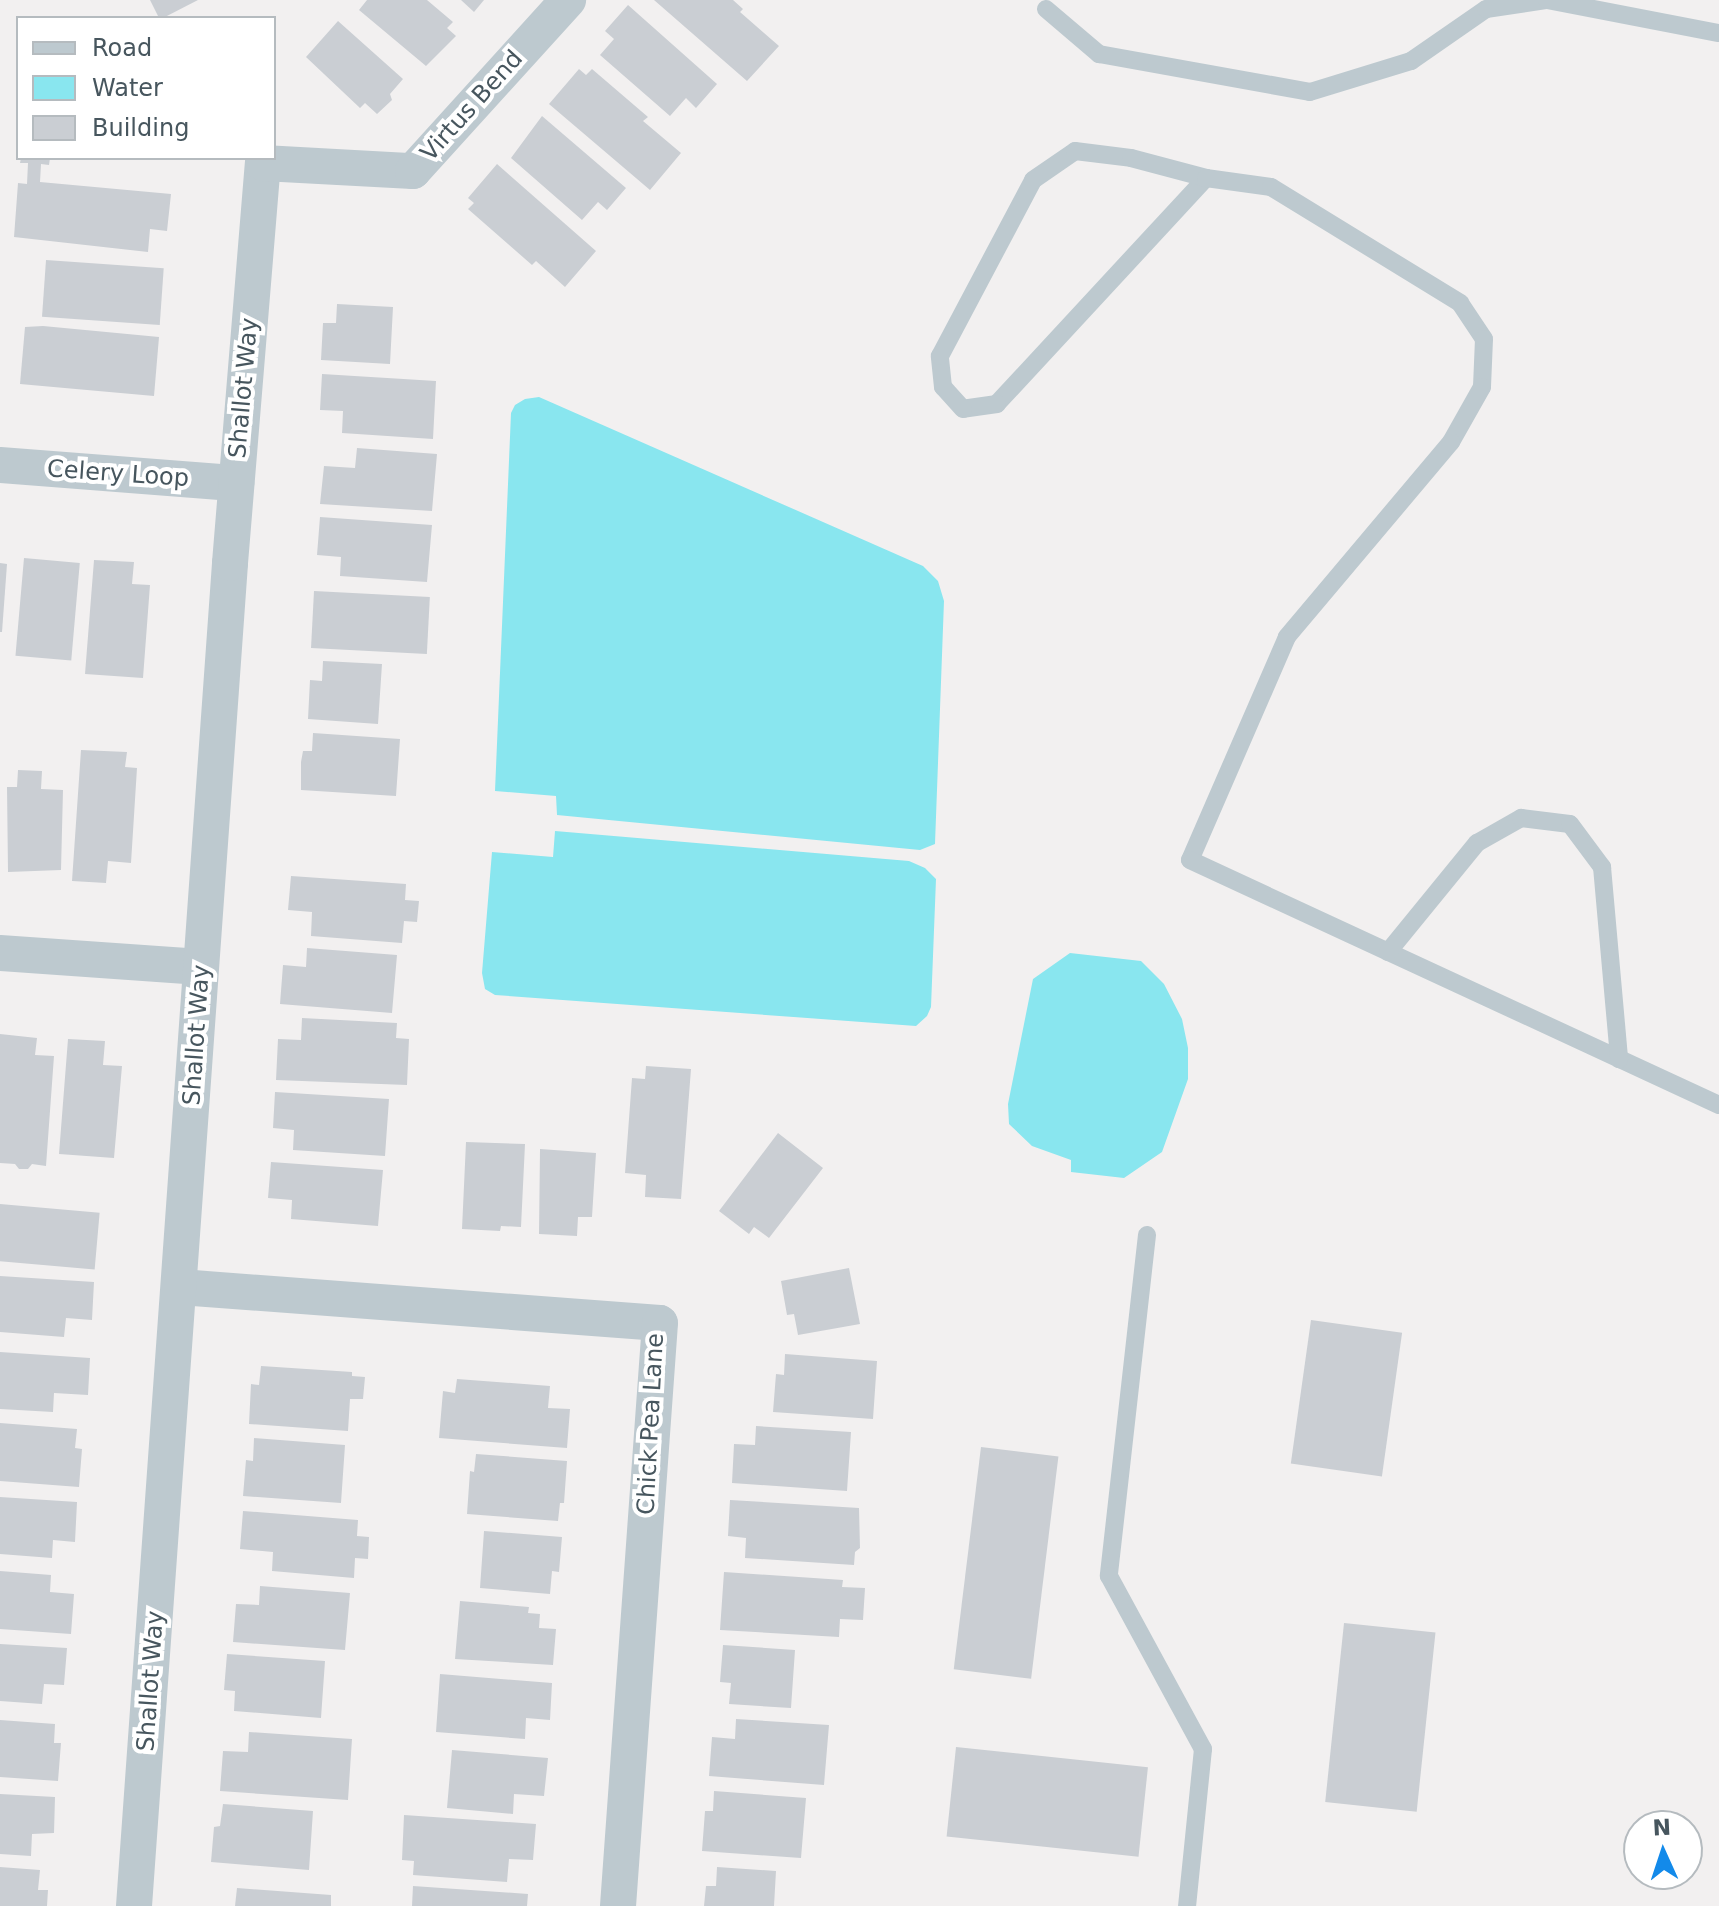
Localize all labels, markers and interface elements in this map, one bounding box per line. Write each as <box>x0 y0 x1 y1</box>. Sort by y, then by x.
legend <box>16 16 276 160</box>
text: Road <box>92 34 152 62</box>
street label: Virtus Bend <box>415 45 529 167</box>
text: Water <box>92 74 163 102</box>
text: Building <box>92 114 189 142</box>
street label: Shallot Way <box>223 316 265 460</box>
street label: Celery Loop <box>46 455 190 493</box>
street label: Shallot Way <box>178 964 216 1106</box>
street label: Chick Pea Lane <box>632 1332 670 1516</box>
street label: Shallot Way <box>132 1610 170 1752</box>
north arrow <box>1623 1810 1703 1890</box>
text: N <box>1652 1815 1672 1840</box>

